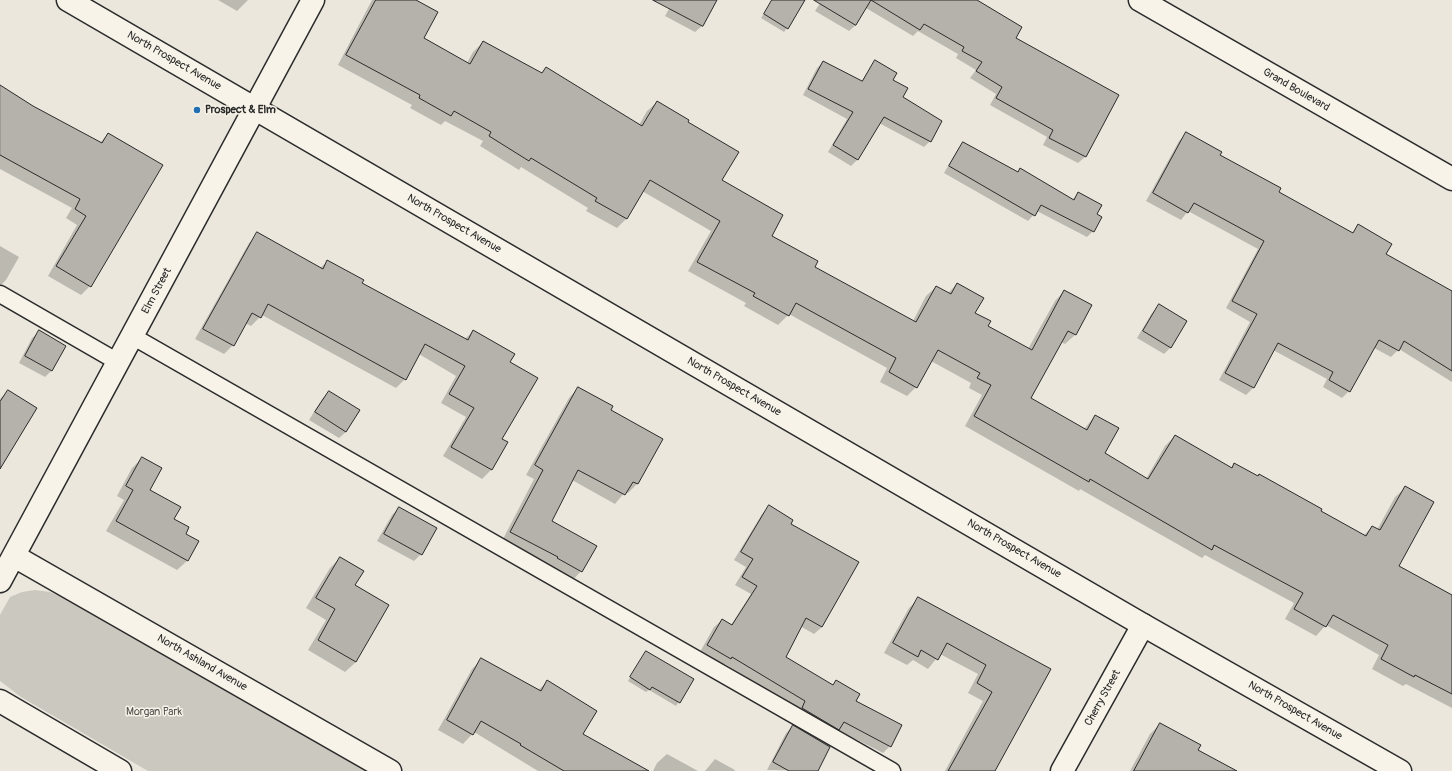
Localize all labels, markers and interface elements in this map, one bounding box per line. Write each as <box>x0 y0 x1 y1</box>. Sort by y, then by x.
street label: North Prospect Avenue <box>125 29 223 93</box>
street label: Grand Boulevard <box>1260 66 1332 114</box>
place label: Prospect & Elm <box>205 103 276 117</box>
marker: Prospect & Elm <box>192 105 202 115</box>
street label: North Prospect Avenue <box>405 192 503 256</box>
street label: Elm Street <box>139 266 175 316</box>
street label: North Prospect Avenue <box>685 355 783 419</box>
street label: North Prospect Avenue <box>965 517 1063 581</box>
street label: North Ashland Avenue <box>155 632 249 694</box>
street label: Cherry Street <box>1082 668 1124 728</box>
street label: North Prospect Avenue <box>1246 679 1344 743</box>
park label: Morgan Park <box>126 705 182 719</box>

